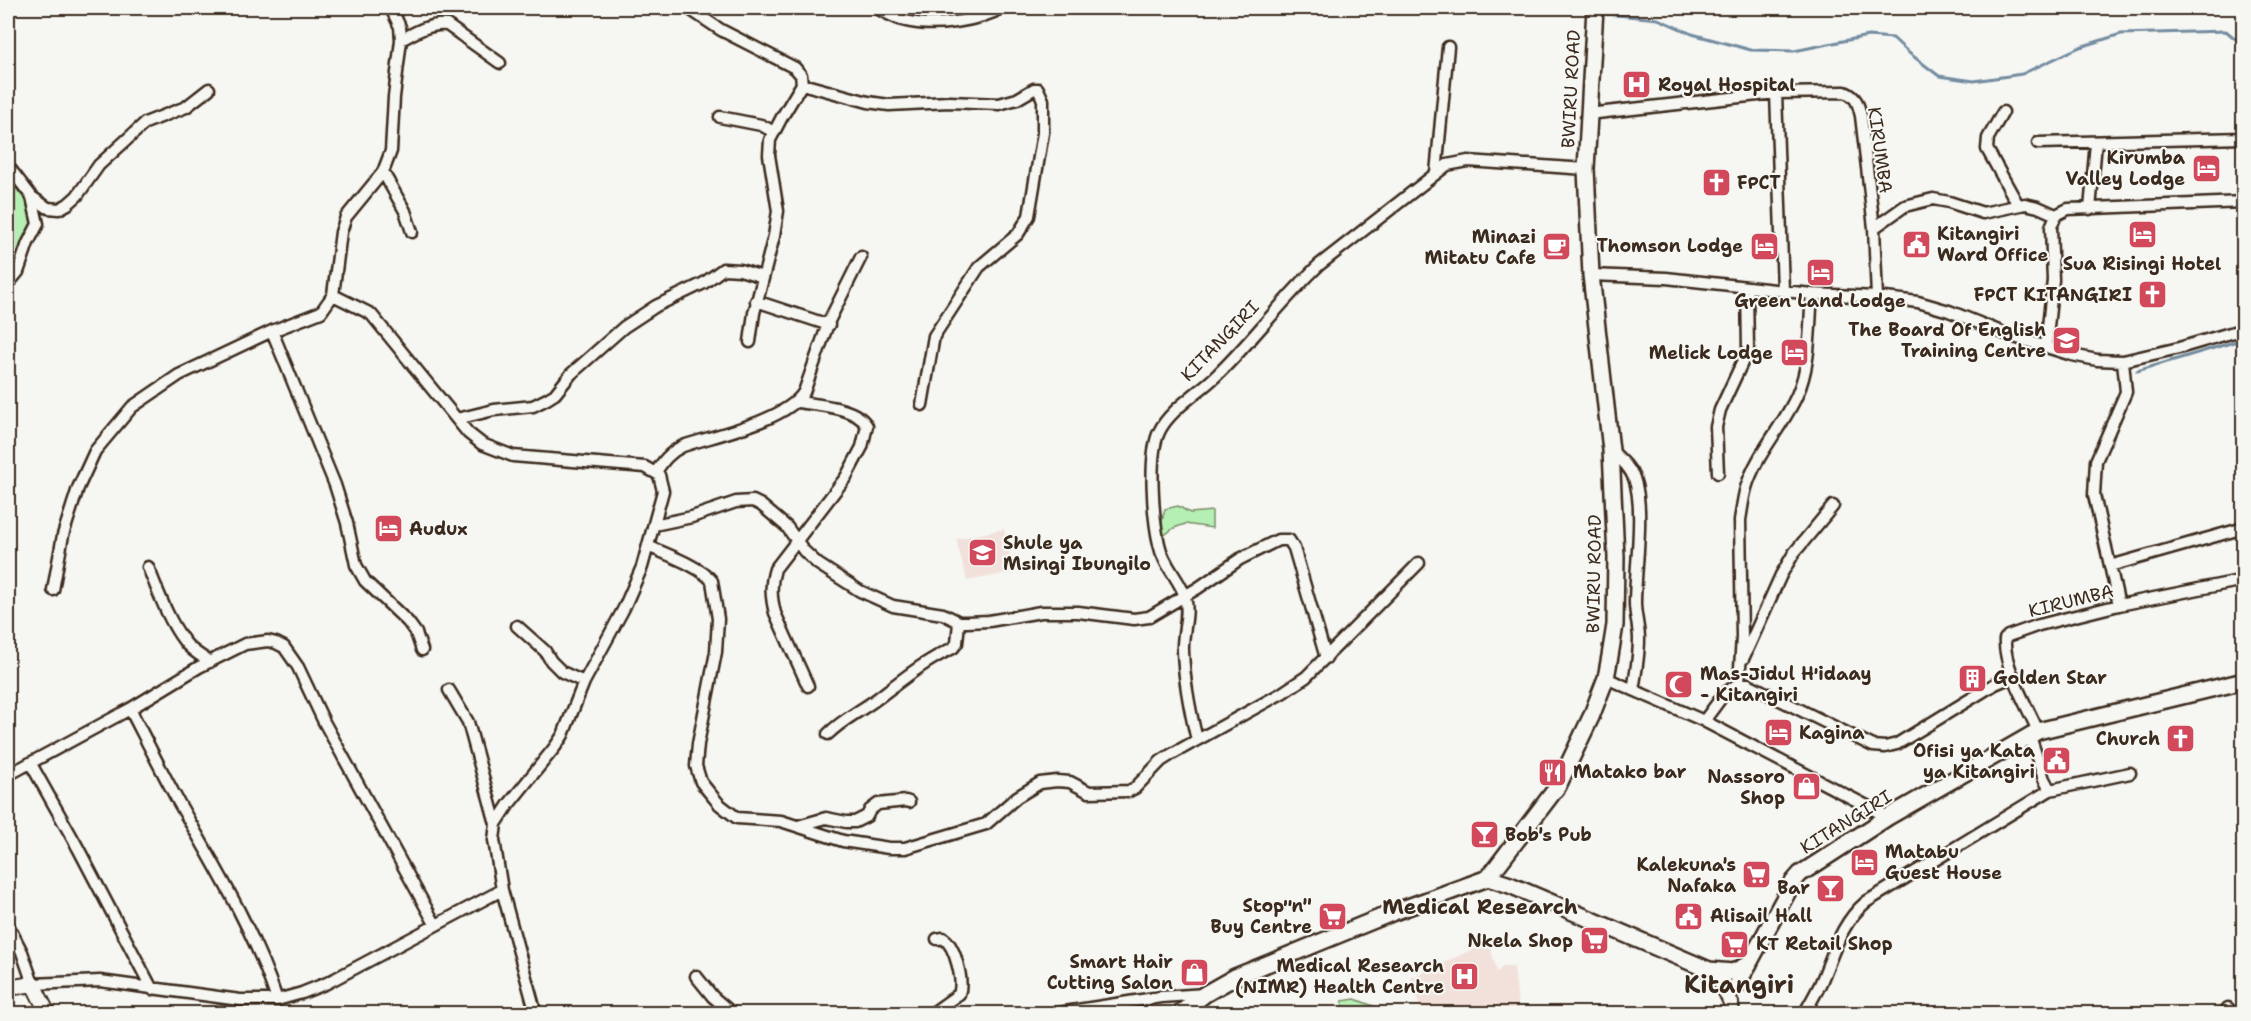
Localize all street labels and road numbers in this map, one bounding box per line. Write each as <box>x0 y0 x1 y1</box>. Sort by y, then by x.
street label: BWIRU ROAD <box>1556 29 1586 149</box>
street label: KIRUMBA <box>1862 105 1898 195</box>
street label: KITANGIRI <box>1175 295 1265 387</box>
street label: BWIRU ROAD <box>1581 514 1607 634</box>
street label: KIRUMBA <box>2026 579 2116 623</box>
street label: KITANGIRI <box>1796 784 1896 860</box>

